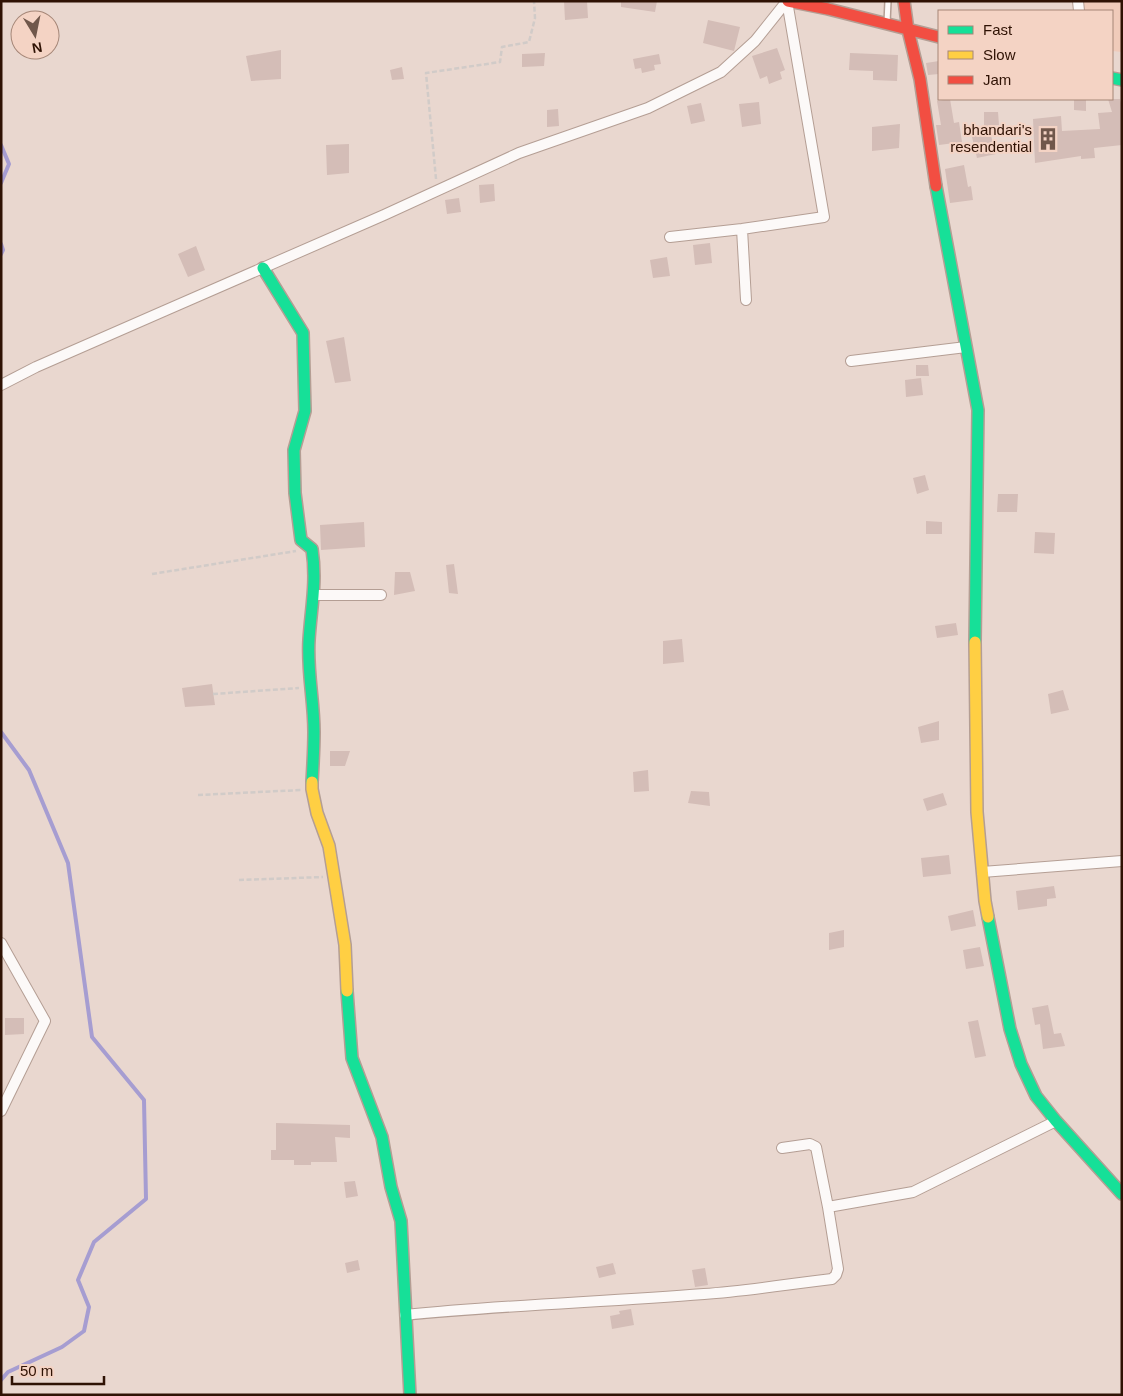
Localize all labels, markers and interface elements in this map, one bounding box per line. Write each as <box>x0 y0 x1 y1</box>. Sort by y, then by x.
north arrow <box>10 10 60 60</box>
legend <box>938 10 1113 100</box>
text: Fast <box>983 21 1013 38</box>
text: N <box>31 39 44 57</box>
text: Slow <box>983 46 1016 63</box>
text: Jam <box>983 71 1011 88</box>
place label: bhandari's resendential <box>950 121 1032 155</box>
building icon: bhandari's resendential <box>1035 126 1061 152</box>
scale bar <box>12 1354 105 1386</box>
text: 50 m <box>20 1362 53 1379</box>

